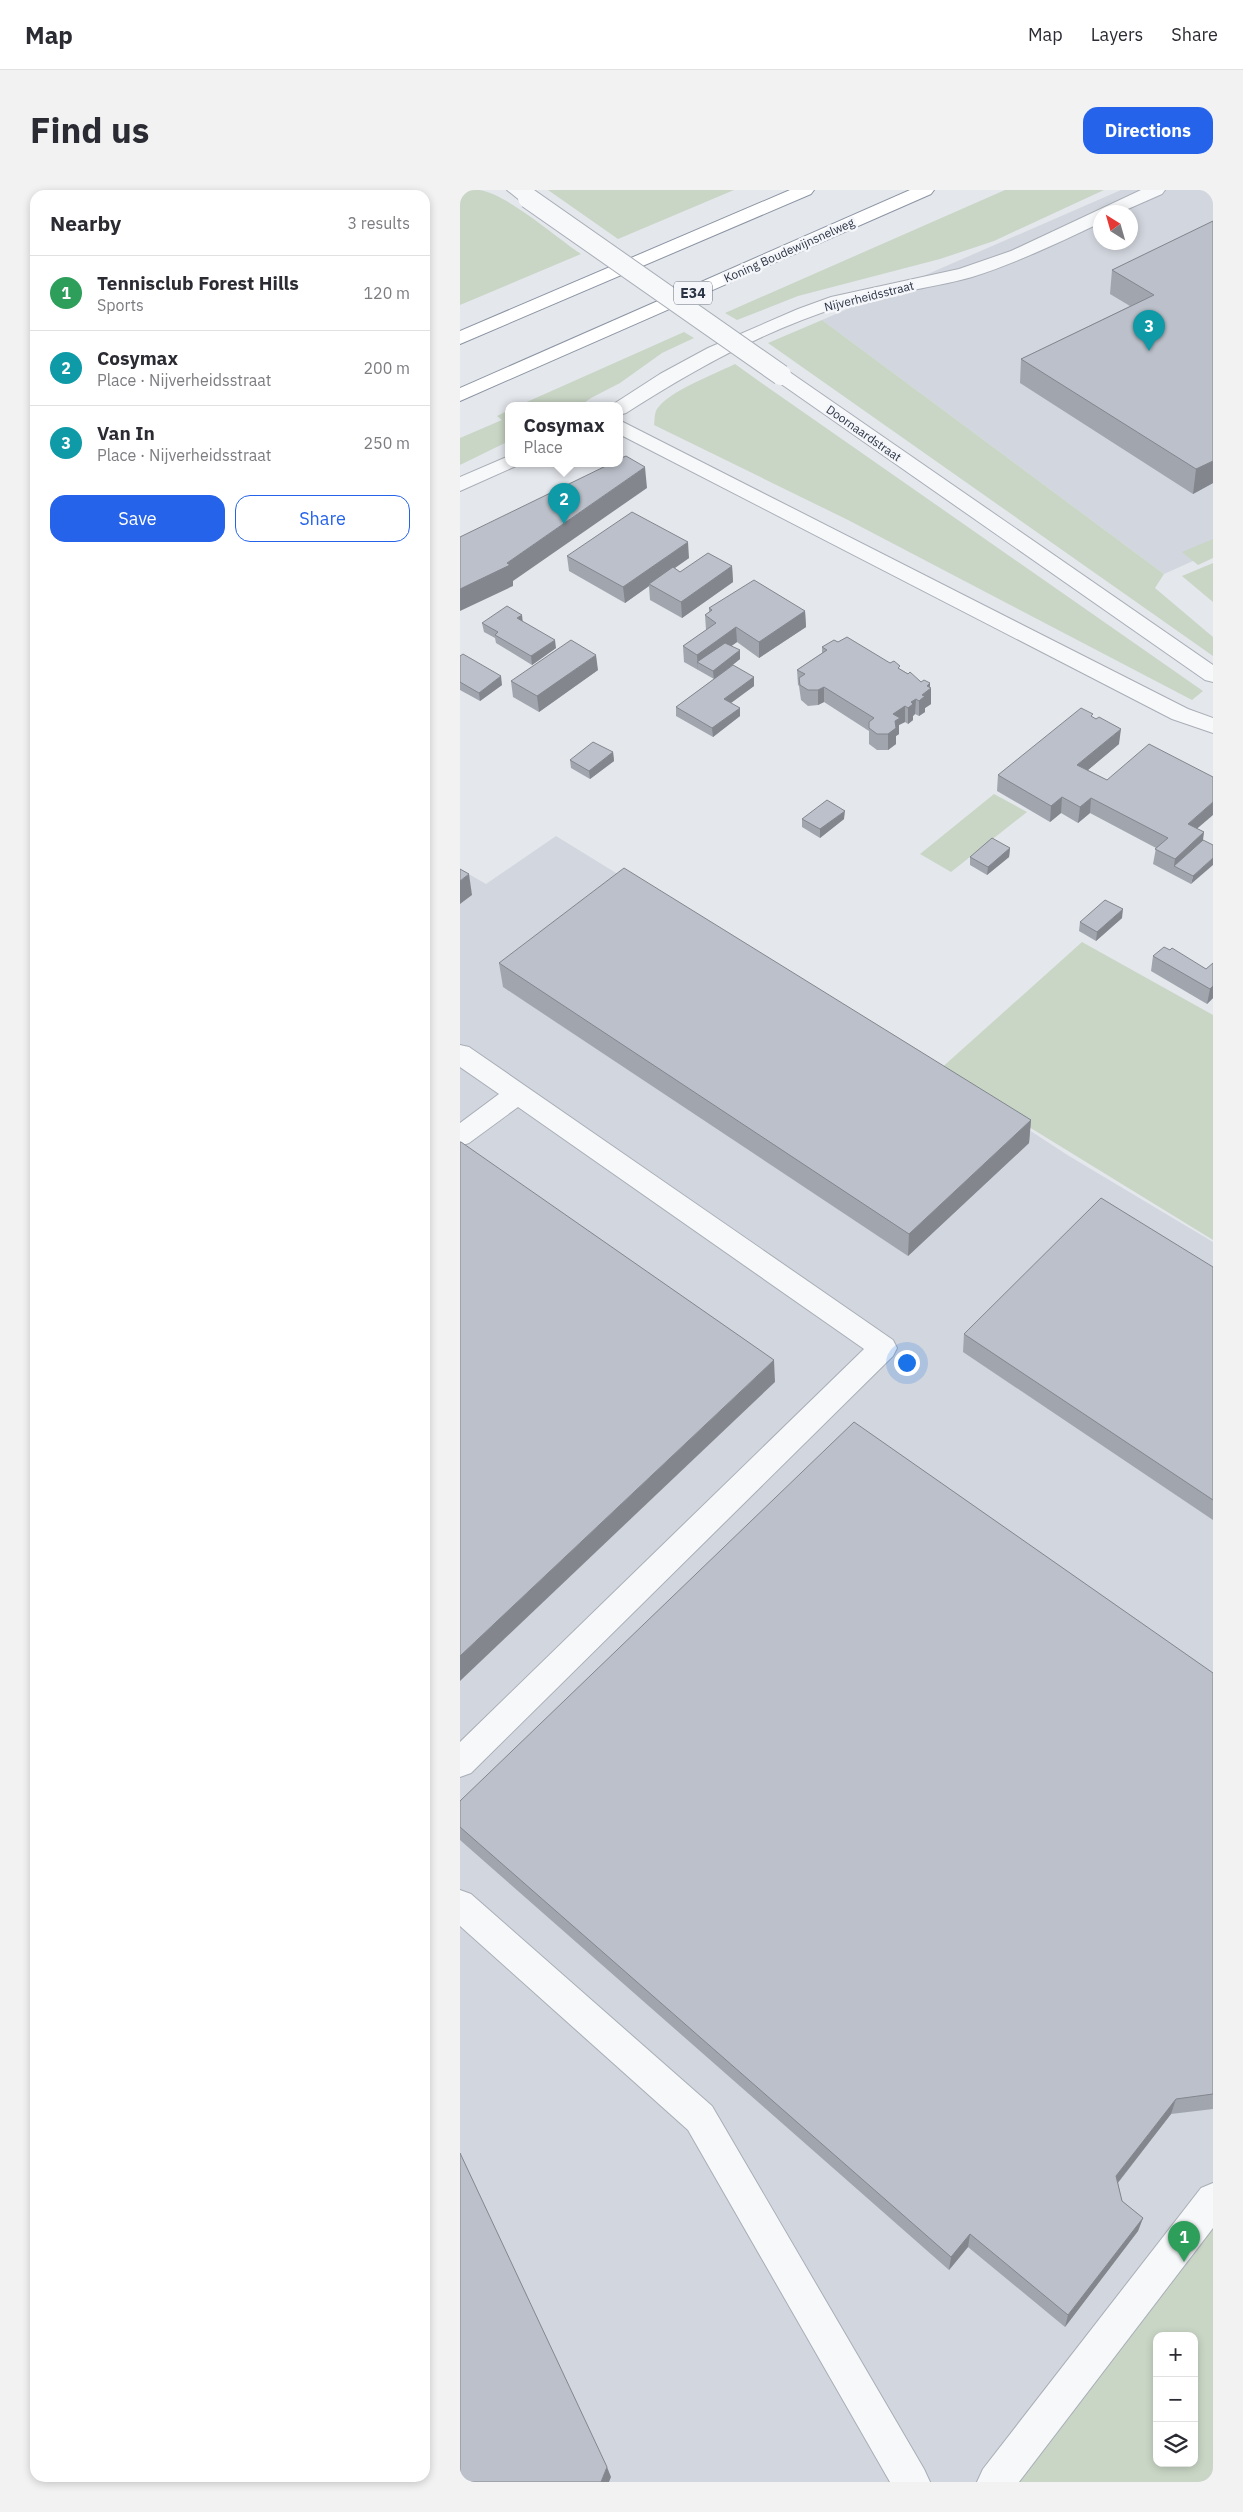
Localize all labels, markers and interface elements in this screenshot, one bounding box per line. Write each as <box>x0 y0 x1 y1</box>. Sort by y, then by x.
text: Map <box>25 19 73 51</box>
text: Map <box>1028 23 1063 46</box>
text: Layers <box>1091 23 1143 46</box>
text: Share <box>1171 23 1218 46</box>
text: Find us <box>30 107 149 153</box>
button: Directions <box>1083 107 1213 154</box>
north arrow <box>1093 205 1138 250</box>
text: Nearby <box>50 209 121 237</box>
text: 3 results <box>347 213 410 233</box>
street label: Koning Boudewijnsnelweg <box>721 214 857 286</box>
text: Tennisclub Forest Hills <box>97 271 299 295</box>
street label: Nijverheidsstraat <box>823 278 915 314</box>
road number: E34 <box>674 282 712 305</box>
text: 1 <box>61 283 71 303</box>
text: 120 m <box>363 283 410 303</box>
text: Sports <box>97 295 144 315</box>
pin: 3 <box>1133 310 1165 351</box>
text: Cosymax <box>97 346 178 370</box>
text: 2 <box>61 358 71 378</box>
text: 200 m <box>363 358 410 378</box>
text: Place · Nijverheidsstraat <box>97 370 271 390</box>
popup <box>505 402 623 467</box>
street label: Doornaardstraat <box>824 402 904 464</box>
text: Cosymax <box>523 413 605 437</box>
text: Van In <box>97 421 155 445</box>
text: 3 <box>61 433 71 453</box>
text: 250 m <box>363 433 410 453</box>
text: Place <box>523 437 563 457</box>
text: Place · Nijverheidsstraat <box>97 445 271 465</box>
pin: 2 <box>548 483 580 524</box>
button: Save <box>50 495 225 542</box>
button: Share <box>235 495 410 542</box>
your location <box>894 1350 920 1376</box>
pin: 1 <box>1168 2221 1200 2262</box>
map controls <box>1153 2332 1198 2467</box>
button: + <box>1153 2332 1198 2377</box>
button: − <box>1153 2377 1198 2422</box>
button: layers <box>1153 2422 1198 2467</box>

